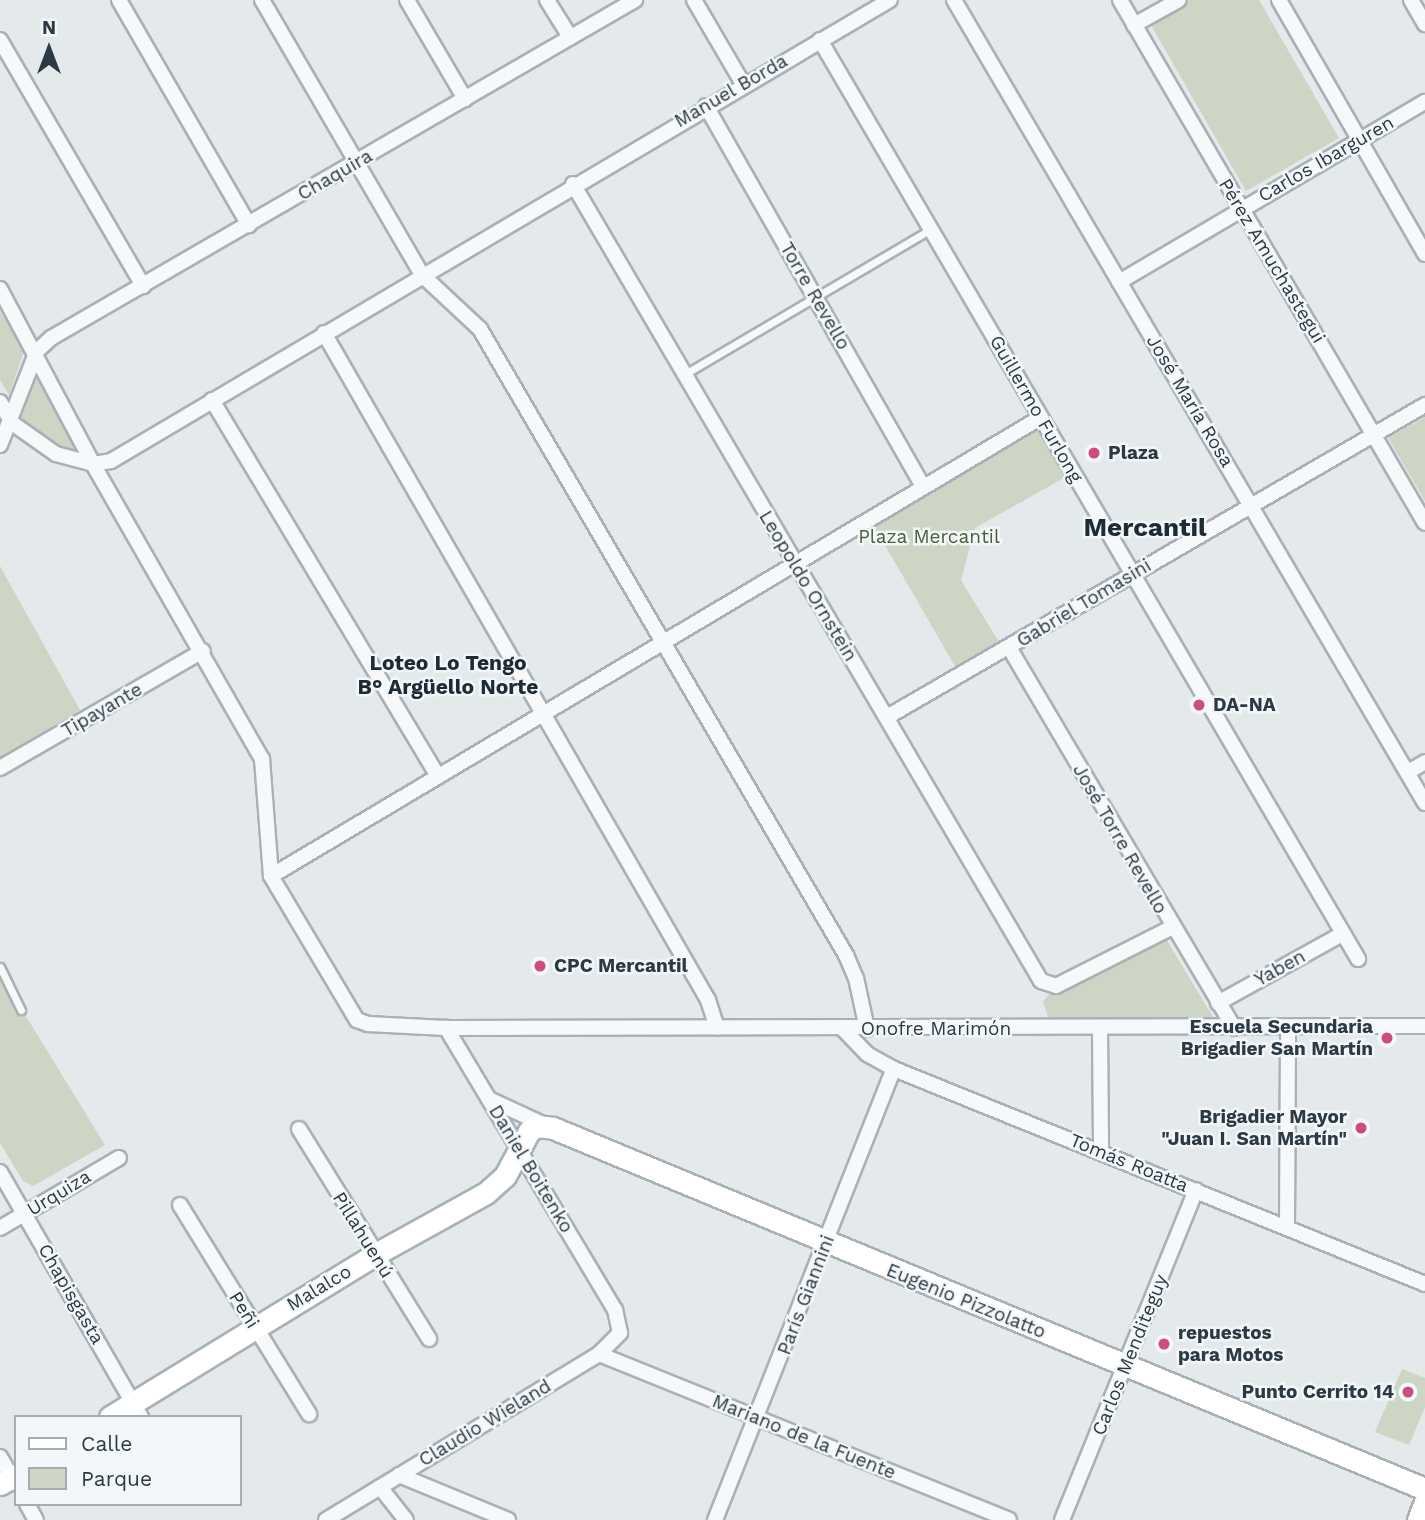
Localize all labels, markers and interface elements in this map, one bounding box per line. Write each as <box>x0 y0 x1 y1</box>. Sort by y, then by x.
north arrow <box>14 14 84 84</box>
text: N <box>42 16 56 39</box>
street label: Manuel Borda <box>670 49 792 133</box>
street label: Carlos Ibarguren <box>1254 111 1398 207</box>
street label: Chaquira <box>294 145 376 205</box>
street label: Pérez Amuchastegui <box>1214 174 1330 348</box>
street label: Torre Revello <box>775 238 855 354</box>
street label: José María Rosa <box>1141 330 1239 472</box>
street label: Guillermo Furlong <box>985 331 1087 487</box>
place label: Plaza <box>1108 442 1159 464</box>
marker: Plaza <box>1086 445 1102 461</box>
street label: Leopoldo Ornstein <box>754 507 862 665</box>
district label: Mercantil <box>1084 512 1206 544</box>
park label: Plaza Mercantil <box>858 526 1000 548</box>
street label: Gabriel Tomasini <box>1012 554 1156 652</box>
district label: Loteo Lo Tengo B° Argüello Norte <box>357 650 539 700</box>
street label: Tipayante <box>58 678 146 742</box>
place label: DA-NA <box>1213 694 1276 716</box>
marker: DA-NA <box>1191 697 1207 713</box>
street label: José Torre Revello <box>1068 760 1172 918</box>
street label: Yaben <box>1251 945 1309 991</box>
place label: CPC Mercantil <box>554 955 688 977</box>
marker: CPC Mercantil <box>532 958 548 974</box>
place label: Escuela Secundaria Brigadier San Martín <box>1180 1016 1373 1060</box>
street label: Onofre Marimón <box>861 1018 1011 1040</box>
marker: Escuela Secundaria Brigadier San Martín <box>1379 1030 1395 1046</box>
street label: Daniel Boitenko <box>484 1101 578 1237</box>
place label: Brigadier Mayor "Juan I. San Martín" <box>1161 1106 1347 1150</box>
marker: Brigadier Mayor "Juan I. San Martín" <box>1353 1120 1369 1136</box>
street label: Tomás Roatta <box>1066 1129 1192 1197</box>
street label: Urquiza <box>23 1165 95 1221</box>
street label: Pillahuenú <box>328 1188 398 1282</box>
street label: París Giannini <box>773 1232 839 1358</box>
street label: Chapisgasta <box>33 1240 109 1348</box>
street label: Eugenio Pizzolatto <box>883 1259 1049 1343</box>
street label: Malalco <box>283 1260 355 1316</box>
street label: Carlos Menditeguy <box>1087 1271 1173 1439</box>
street label: Peñi <box>224 1287 264 1333</box>
place label: repuestos para Motos <box>1178 1322 1284 1366</box>
marker: repuestos para Motos <box>1156 1336 1172 1352</box>
street label: Claudio Wieland <box>415 1374 555 1472</box>
place label: Punto Cerrito 14 <box>1241 1381 1394 1403</box>
marker: Punto Cerrito 14 <box>1400 1384 1416 1400</box>
street label: Mariano de la Fuente <box>709 1390 899 1484</box>
legend <box>14 1415 242 1506</box>
text: Calle <box>81 1431 132 1456</box>
text: Parque <box>81 1466 152 1491</box>

